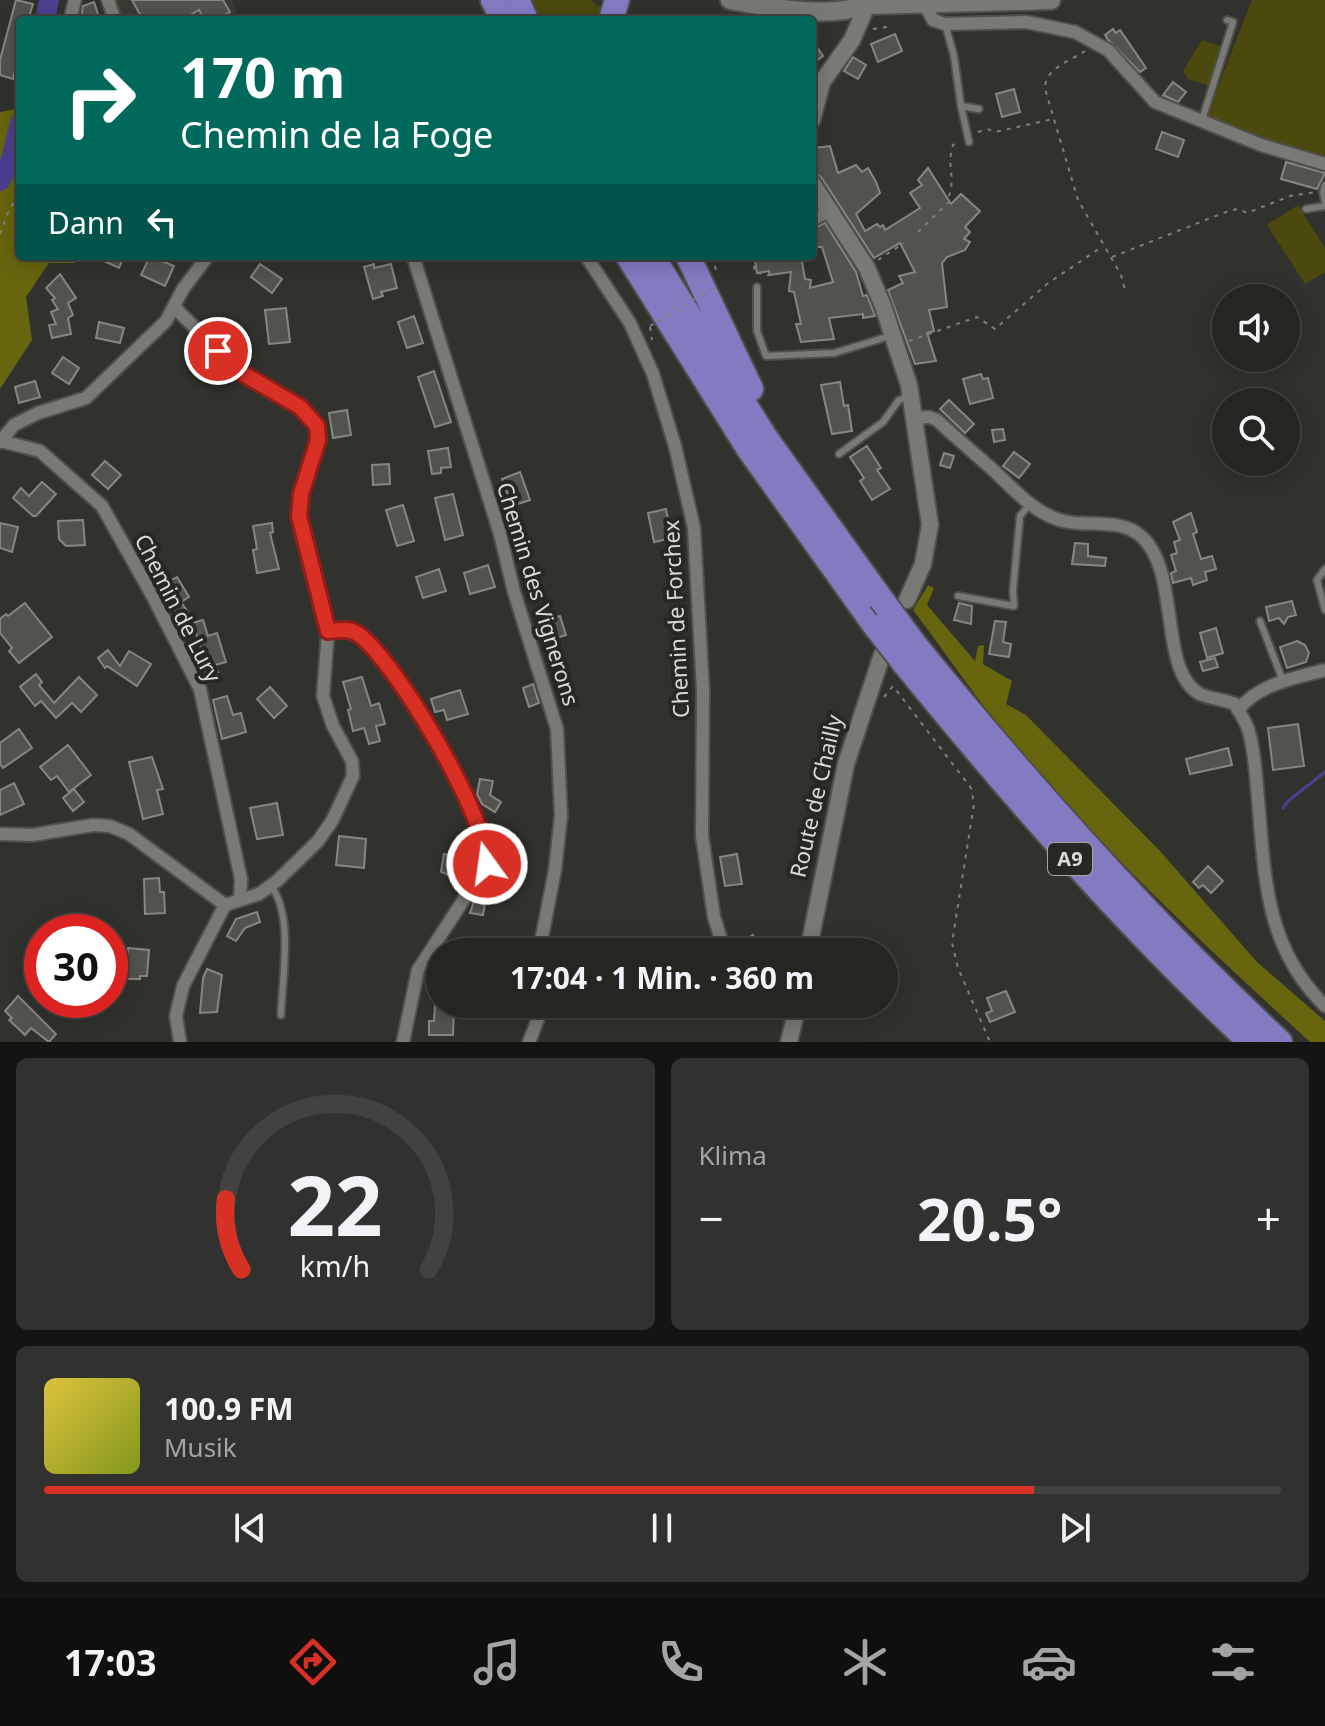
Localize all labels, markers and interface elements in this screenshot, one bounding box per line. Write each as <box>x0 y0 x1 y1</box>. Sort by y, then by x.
text: 170 m <box>180 38 345 114</box>
icon: right <box>48 48 152 152</box>
text: Chemin de la Foge <box>180 110 493 159</box>
icon: left <box>140 200 184 244</box>
text: Dann <box>48 202 124 243</box>
map controls <box>1212 284 1300 476</box>
button: sound <box>1212 284 1300 372</box>
pin <box>184 317 252 385</box>
icon: arrive <box>196 329 240 373</box>
button: search <box>1212 388 1300 476</box>
street label: Chemin des Vignerons <box>491 478 587 709</box>
street label: Chemin de Forchex <box>655 519 695 719</box>
street label: Chemin de Lury <box>129 528 230 687</box>
street label: Route de Chailly <box>782 711 849 880</box>
position arrow <box>445 822 529 906</box>
road number: A9 <box>1048 843 1092 875</box>
speed limit sign: 30 <box>24 914 128 1018</box>
text: 17:04 · 1 Min. · 360 m <box>510 957 814 998</box>
text: Klima <box>699 1137 767 1173</box>
text: 22 <box>288 1147 383 1260</box>
text: 20.5° <box>917 1177 1062 1259</box>
text: − <box>699 1188 724 1248</box>
text: + <box>1256 1188 1281 1248</box>
text: km/h <box>300 1246 370 1285</box>
text: 100.9 FM <box>164 1388 294 1429</box>
text: Musik <box>164 1429 237 1465</box>
icon: previous <box>228 1506 272 1550</box>
icon: pause <box>640 1506 684 1550</box>
icon: next <box>1053 1506 1097 1550</box>
icon: directions <box>285 1634 341 1690</box>
icon: music <box>469 1634 525 1690</box>
icon: phone <box>653 1634 709 1690</box>
icon: climate <box>837 1634 893 1690</box>
icon: car <box>1021 1634 1077 1690</box>
icon: filters <box>1205 1634 1261 1690</box>
text: 17:03 <box>64 1638 157 1687</box>

